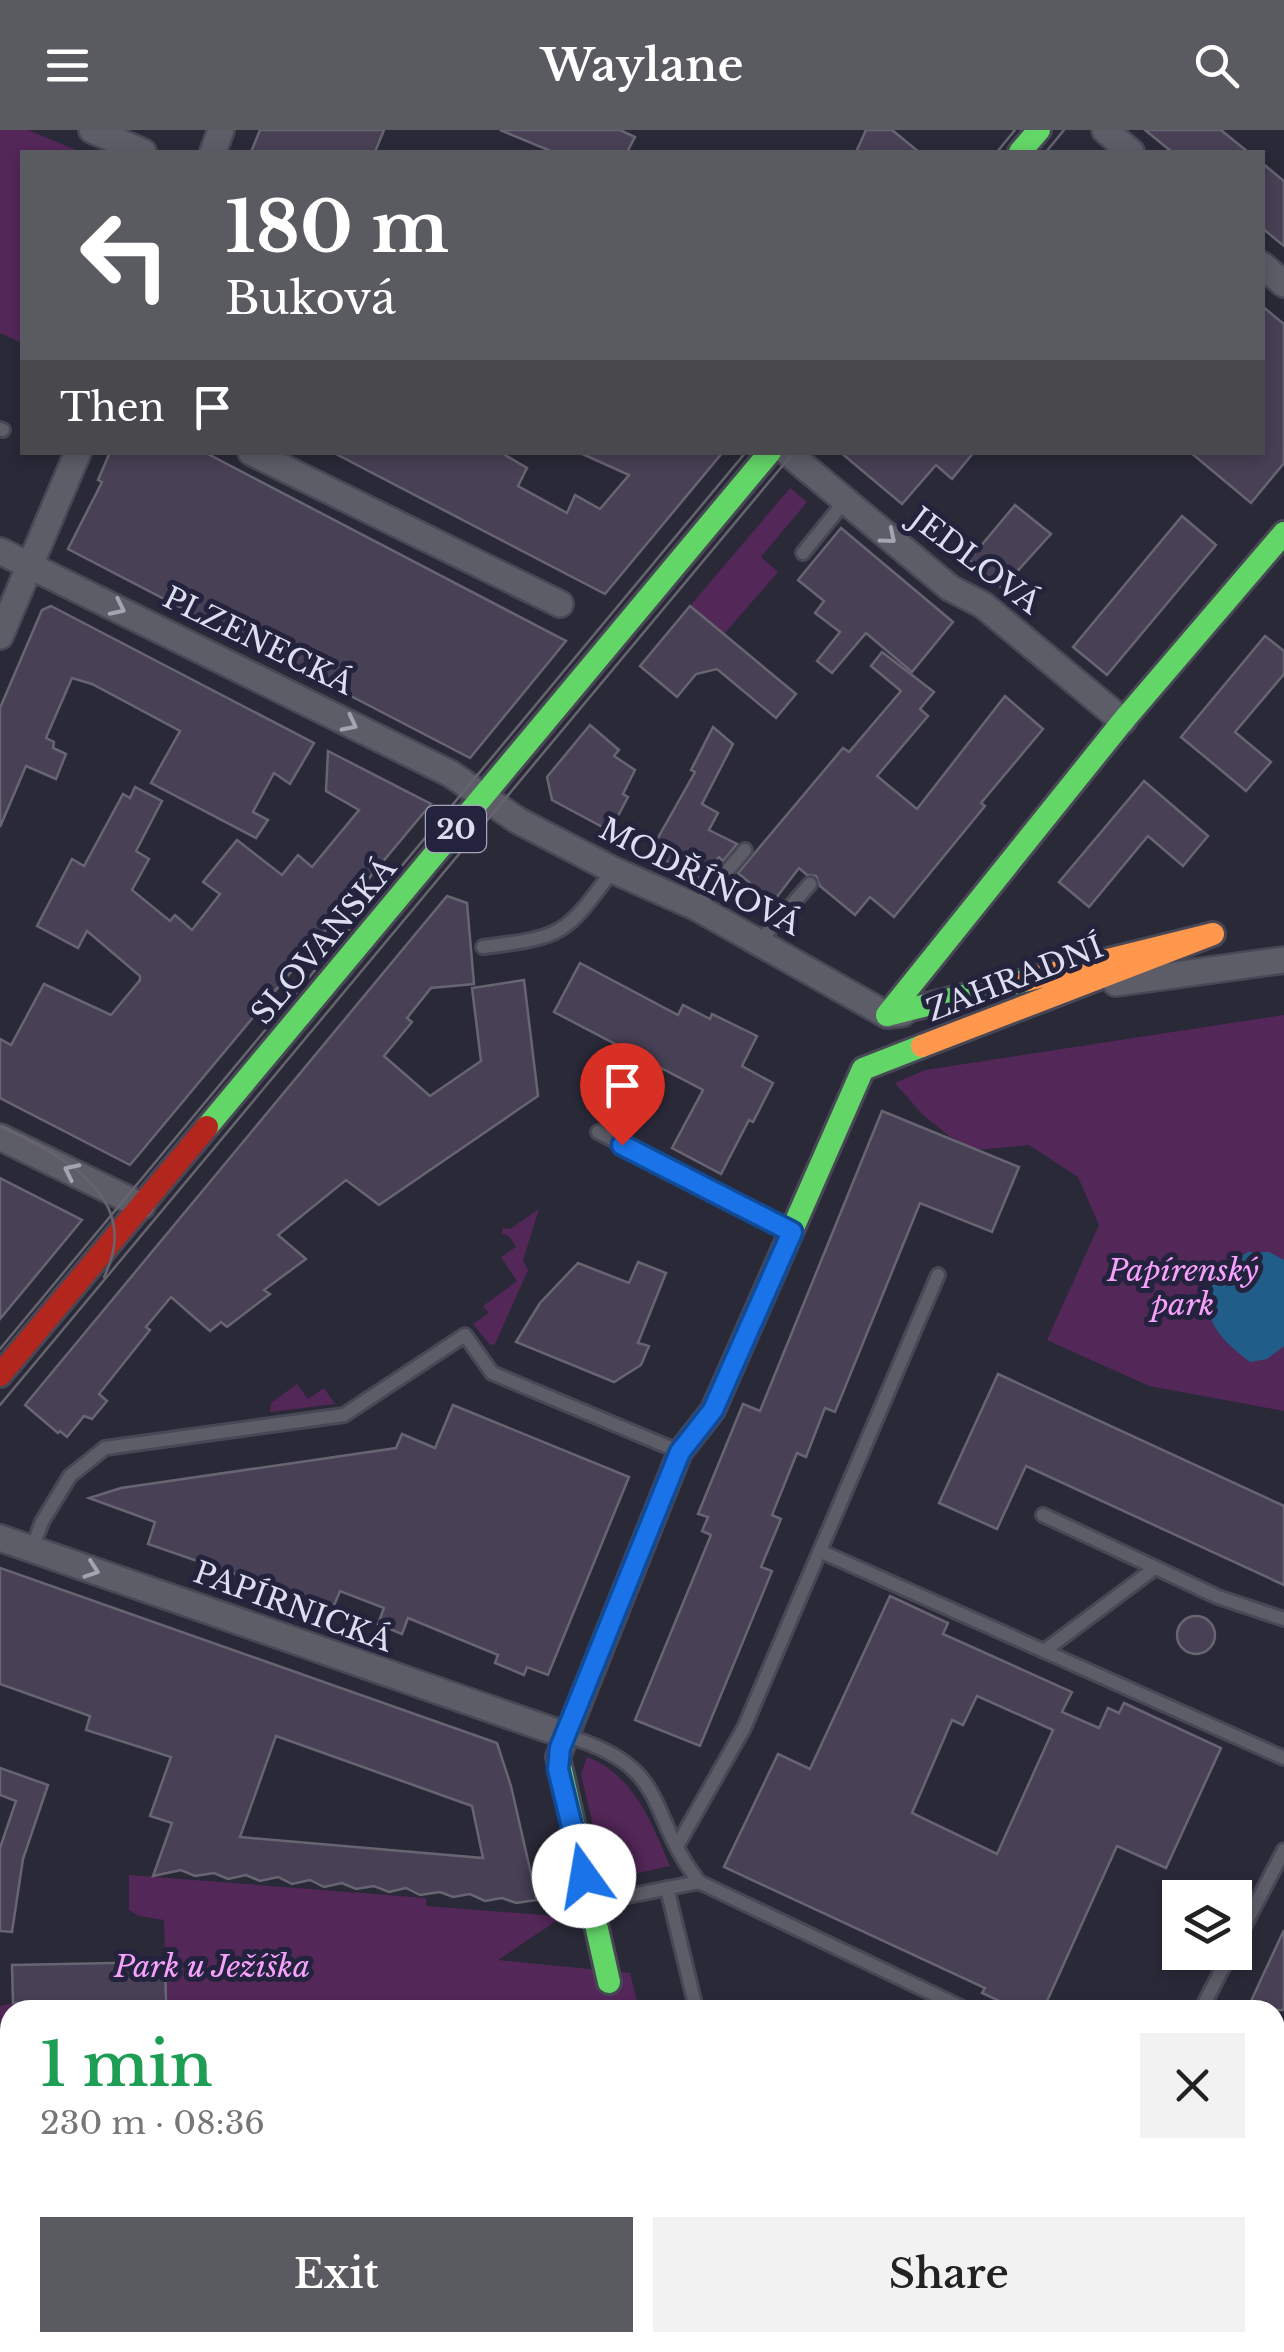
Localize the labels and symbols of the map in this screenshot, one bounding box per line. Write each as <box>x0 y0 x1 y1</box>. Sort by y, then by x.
street label: JEDLOVÁ <box>900 497 1048 622</box>
one-way arrow <box>877 525 895 543</box>
street label: PLZENECKÁ <box>157 579 360 703</box>
one-way arrow <box>107 596 125 615</box>
one-way arrow <box>340 712 358 731</box>
road number: 20 <box>426 806 486 852</box>
street label: MODŘÍNOVÁ <box>593 810 808 944</box>
street label: SLOVANSKÁ <box>243 849 404 1031</box>
street label: ZAHRADNÍ <box>921 928 1108 1029</box>
pin <box>580 1043 665 1146</box>
one-way arrow <box>63 1163 81 1183</box>
park label: Papírenský park <box>1106 1252 1259 1323</box>
street label: PAPÍRNICKÁ <box>189 1553 398 1660</box>
one-way arrow <box>82 1558 99 1579</box>
position arrow <box>532 1824 636 1928</box>
park label: Park u Ježíška <box>113 1948 310 1985</box>

